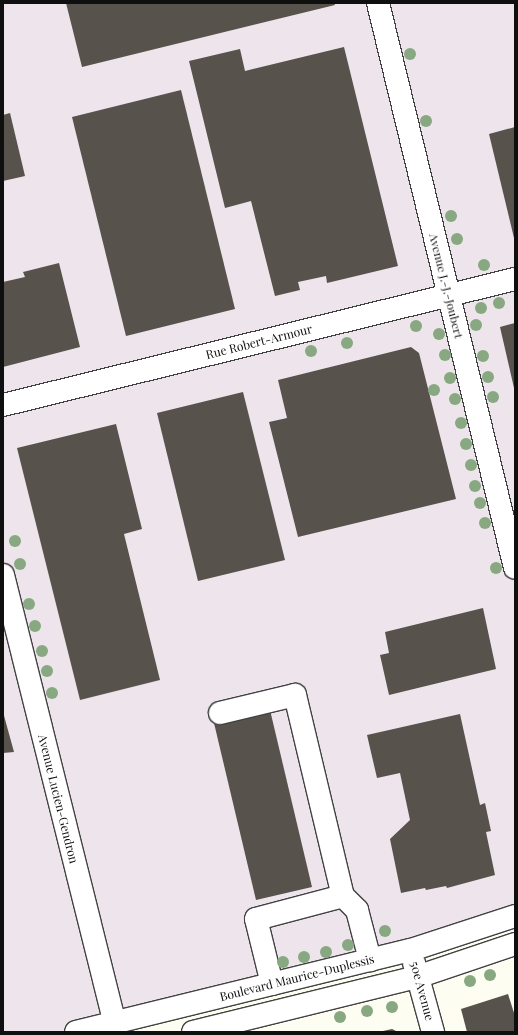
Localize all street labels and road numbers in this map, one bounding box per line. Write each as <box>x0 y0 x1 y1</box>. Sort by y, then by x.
street label: Avenue J.-J.-Joubert <box>426 232 466 340</box>
street label: Rue Robert-Armour <box>204 322 314 362</box>
street label: Avenue Lucien-Gendron <box>35 733 81 865</box>
street label: Boulevard Maurice-Duplessis <box>218 952 376 1004</box>
street label: 50e Avenue <box>407 960 437 1022</box>

